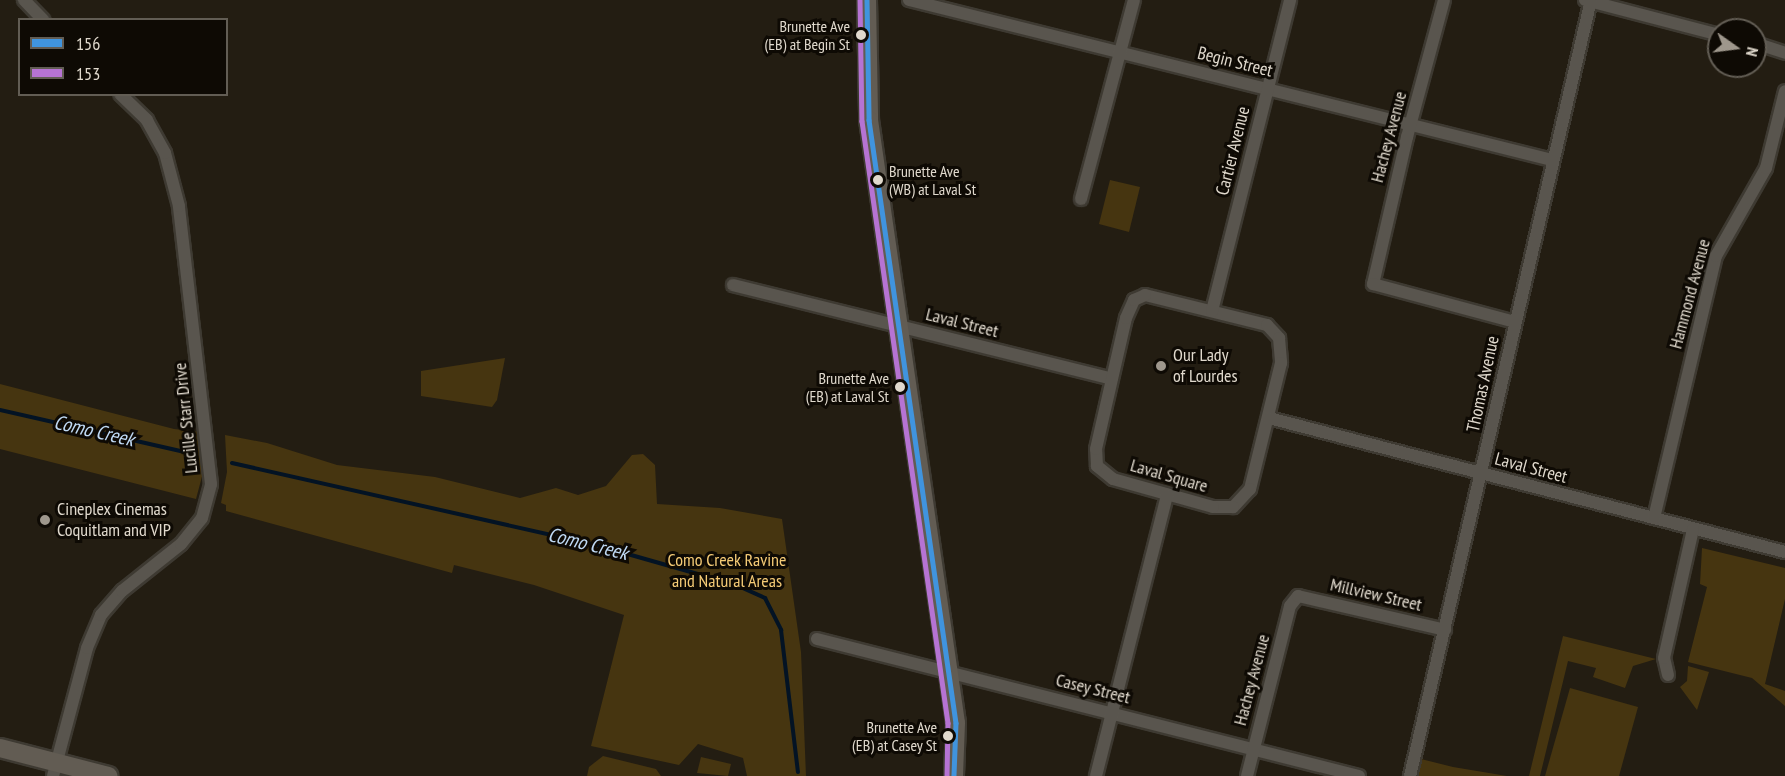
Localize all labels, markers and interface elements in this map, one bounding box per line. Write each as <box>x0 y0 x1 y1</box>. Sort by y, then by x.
place label: Brunette Ave (EB) at Begin St <box>764 16 850 54</box>
legend <box>18 18 228 96</box>
north arrow <box>1707 18 1767 78</box>
marker: Brunette Ave (EB) at Begin St <box>855 29 867 41</box>
text: 156 <box>76 32 100 55</box>
street label: Begin Street <box>1195 42 1275 82</box>
text: N <box>1742 45 1763 58</box>
text: 153 <box>76 62 100 85</box>
street label: Hachey Avenue <box>1366 89 1412 185</box>
street label: Cartier Avenue <box>1211 104 1255 198</box>
place label: Brunette Ave (WB) at Laval St <box>889 161 976 199</box>
marker: Brunette Ave (WB) at Laval St <box>872 174 884 186</box>
street label: Hammond Avenue <box>1665 237 1715 351</box>
street label: Laval Street <box>924 304 1000 342</box>
street label: Thomas Avenue <box>1462 334 1504 434</box>
place label: Our Lady of Lourdes <box>1173 345 1238 388</box>
marker: Our Lady of Lourdes <box>1154 359 1168 373</box>
street label: Lucille Starr Drive <box>169 362 203 474</box>
place label: Brunette Ave (EB) at Laval St <box>806 368 889 406</box>
marker: Brunette Ave (EB) at Laval St <box>894 381 906 393</box>
water label: Como Creek <box>52 410 136 452</box>
street label: Laval Street <box>1493 448 1569 488</box>
street label: Laval Square <box>1128 455 1210 497</box>
place label: Cineplex Cinemas Coquitlam and VIP <box>57 499 171 542</box>
marker: Cineplex Cinemas Coquitlam and VIP <box>38 513 52 527</box>
water label: Como Creek <box>545 522 631 566</box>
park label: Como Creek Ravine and Natural Areas <box>667 550 787 592</box>
street label: Millview Street <box>1328 574 1424 616</box>
street label: Hachey Avenue <box>1229 632 1275 728</box>
street label: Casey Street <box>1053 669 1133 709</box>
place label: Brunette Ave (EB) at Casey St <box>852 717 937 755</box>
marker: Brunette Ave (EB) at Casey St <box>942 730 954 742</box>

